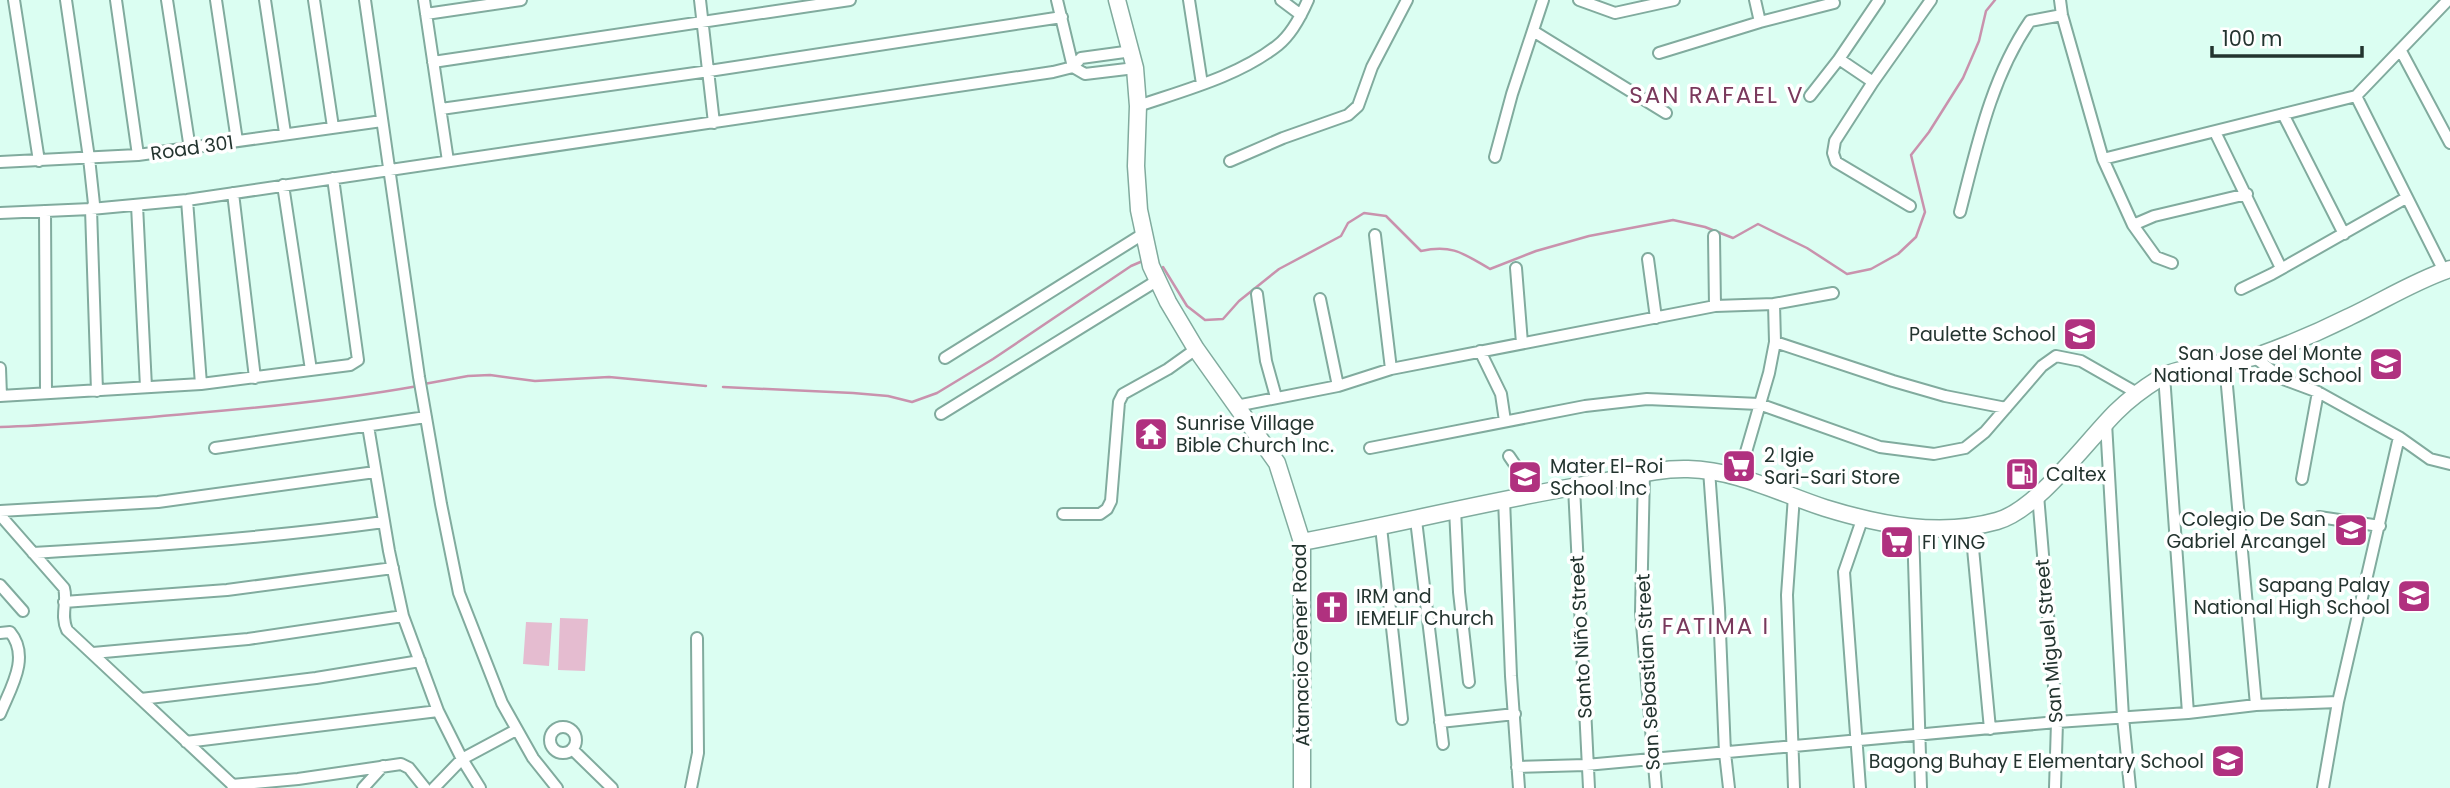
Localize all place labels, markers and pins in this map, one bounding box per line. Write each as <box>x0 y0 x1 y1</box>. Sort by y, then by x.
school or university icon: Paulette School <box>2061 315 2099 353</box>
place label: Paulette School <box>1909 321 2056 348</box>
place label: San Jose del Monte National Trade School <box>2154 340 2362 389</box>
school or university icon: San Jose del Monte National Trade School <box>2367 345 2405 383</box>
place label: Sunrise Village Bible Church Inc. <box>1176 410 1334 459</box>
temple icon: Sunrise Village Bible Church Inc. <box>1132 415 1170 453</box>
place label: 2 Igie Sari-Sari Store <box>1764 442 1900 491</box>
supermarket icon: 2 Igie Sari-Sari Store <box>1720 447 1758 485</box>
place label: Mater El-Roi School Inc <box>1550 453 1663 502</box>
fuel station icon: Caltex <box>2003 455 2041 493</box>
school or university icon: Mater El-Roi School Inc <box>1506 458 1544 496</box>
place label: Caltex <box>2046 461 2106 488</box>
place label: Colegio De San Gabriel Arcangel <box>2167 506 2326 555</box>
school or university icon: Colegio De San Gabriel Arcangel <box>2332 511 2370 549</box>
supermarket icon: FI YING <box>1878 523 1916 561</box>
place label: FI YING <box>1922 529 1985 556</box>
place label: Sapang Palay National High School <box>2194 572 2390 621</box>
school or university icon: Sapang Palay National High School <box>2395 577 2433 615</box>
place label: IRM and IEMELIF Church <box>1356 583 1494 632</box>
church icon: IRM and IEMELIF Church <box>1313 588 1351 626</box>
school or university icon: Bagong Buhay E Elementary School <box>2209 742 2247 780</box>
place label: Bagong Buhay E Elementary School <box>1869 748 2204 775</box>

